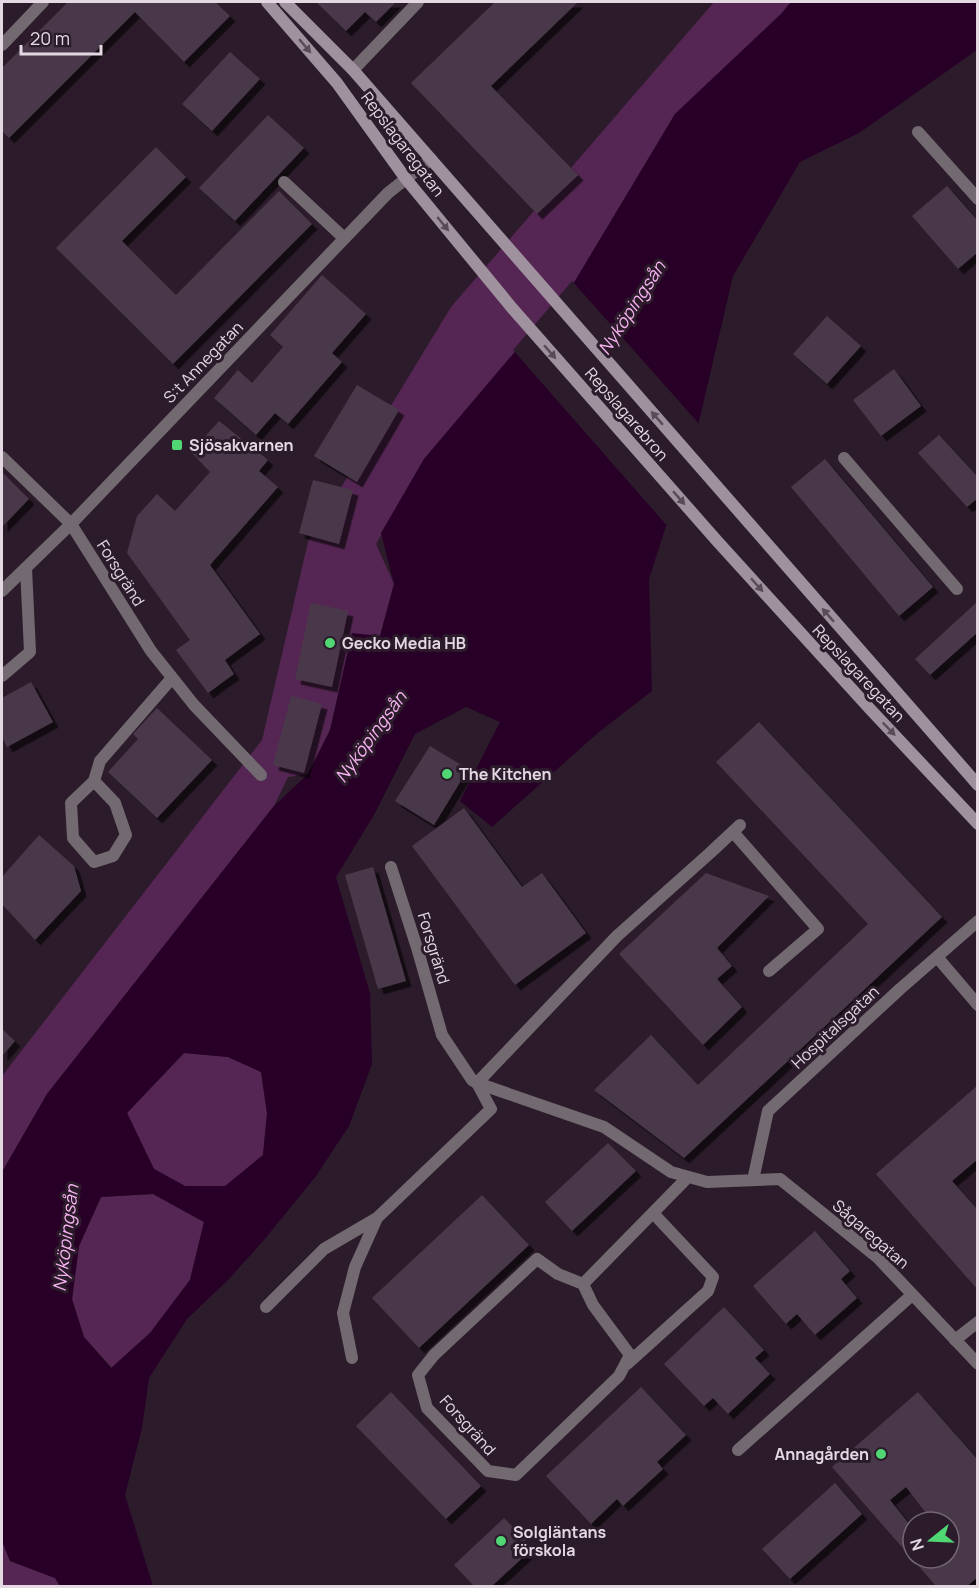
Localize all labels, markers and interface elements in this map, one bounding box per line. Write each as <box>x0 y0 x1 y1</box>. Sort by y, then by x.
scale bar <box>21 18 100 56</box>
text: 20 m <box>30 26 70 50</box>
one-way arrow <box>298 38 311 53</box>
street label: Repslagaregatan <box>356 87 450 201</box>
one-way arrow <box>437 216 450 232</box>
water label: Nyköpingsån <box>592 255 671 359</box>
street label: S:t Annegatan <box>158 316 248 408</box>
one-way arrow <box>543 344 556 359</box>
street label: Repslagarebron <box>580 363 674 465</box>
one-way arrow <box>651 410 664 426</box>
place label: Sjösakvarnen <box>189 434 294 456</box>
marker: Sjösakvarnen <box>170 438 184 452</box>
one-way arrow <box>672 490 685 505</box>
street label: Forsgränd <box>92 536 150 610</box>
one-way arrow <box>750 578 764 593</box>
one-way arrow <box>822 607 835 622</box>
street label: Repslagaregatan <box>808 619 910 727</box>
place label: Gecko Media HB <box>342 632 466 654</box>
marker: Gecko Media HB <box>323 636 337 650</box>
water label: Nyköpingsån <box>329 685 412 787</box>
one-way arrow <box>882 722 896 737</box>
place label: The Kitchen <box>459 763 552 785</box>
marker: The Kitchen <box>440 767 454 781</box>
street label: Forsgränd <box>413 909 455 987</box>
street label: Hospitalsgatan <box>786 981 884 1073</box>
water label: Nyköpingsån <box>47 1182 84 1293</box>
street label: Sågaregatan <box>828 1194 914 1274</box>
street label: Forsgränd <box>435 1390 501 1460</box>
place label: Annagården <box>774 1443 869 1465</box>
marker: Annagården <box>874 1447 888 1461</box>
north arrow <box>901 1510 961 1570</box>
place label: Solgläntans förskola <box>513 1521 607 1561</box>
marker: Solgläntans förskola <box>494 1534 508 1548</box>
text: N <box>904 1536 929 1554</box>

